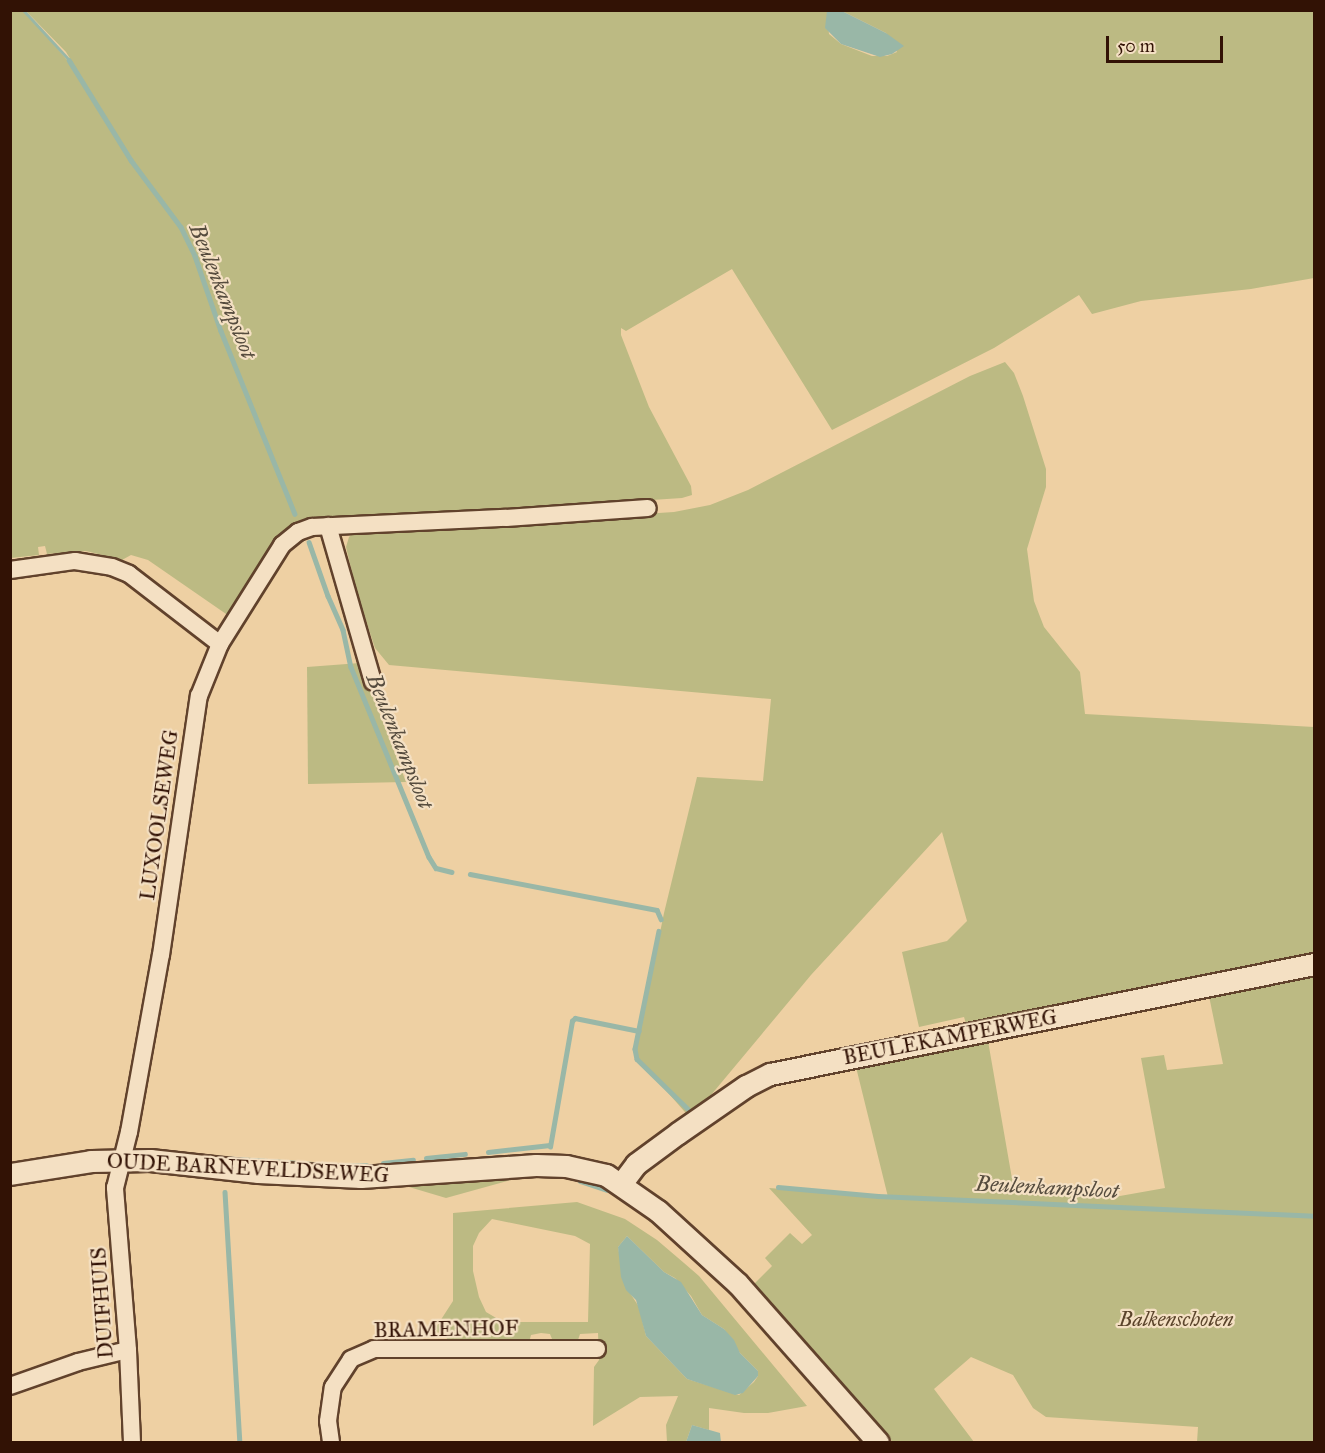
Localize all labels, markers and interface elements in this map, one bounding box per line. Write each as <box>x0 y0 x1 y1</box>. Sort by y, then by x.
scale bar <box>1109 24 1226 62</box>
text: 50 m <box>1117 35 1155 57</box>
water label: Beulenkampsloot <box>184 220 262 362</box>
water label: Beulenkampsloot <box>361 670 439 812</box>
street label: LUXOOLSEWEG <box>135 728 183 902</box>
street label: BEULEKAMPERWEG <box>841 1004 1059 1070</box>
street label: OUDE BARNEVELDSEWEG <box>106 1148 390 1188</box>
water label: Beulenkampsloot <box>975 1170 1119 1204</box>
street label: DUIFHUIS <box>86 1247 118 1359</box>
park label: Balkenschoten <box>1119 1306 1233 1332</box>
street label: BRAMENHOF <box>373 1315 519 1343</box>

